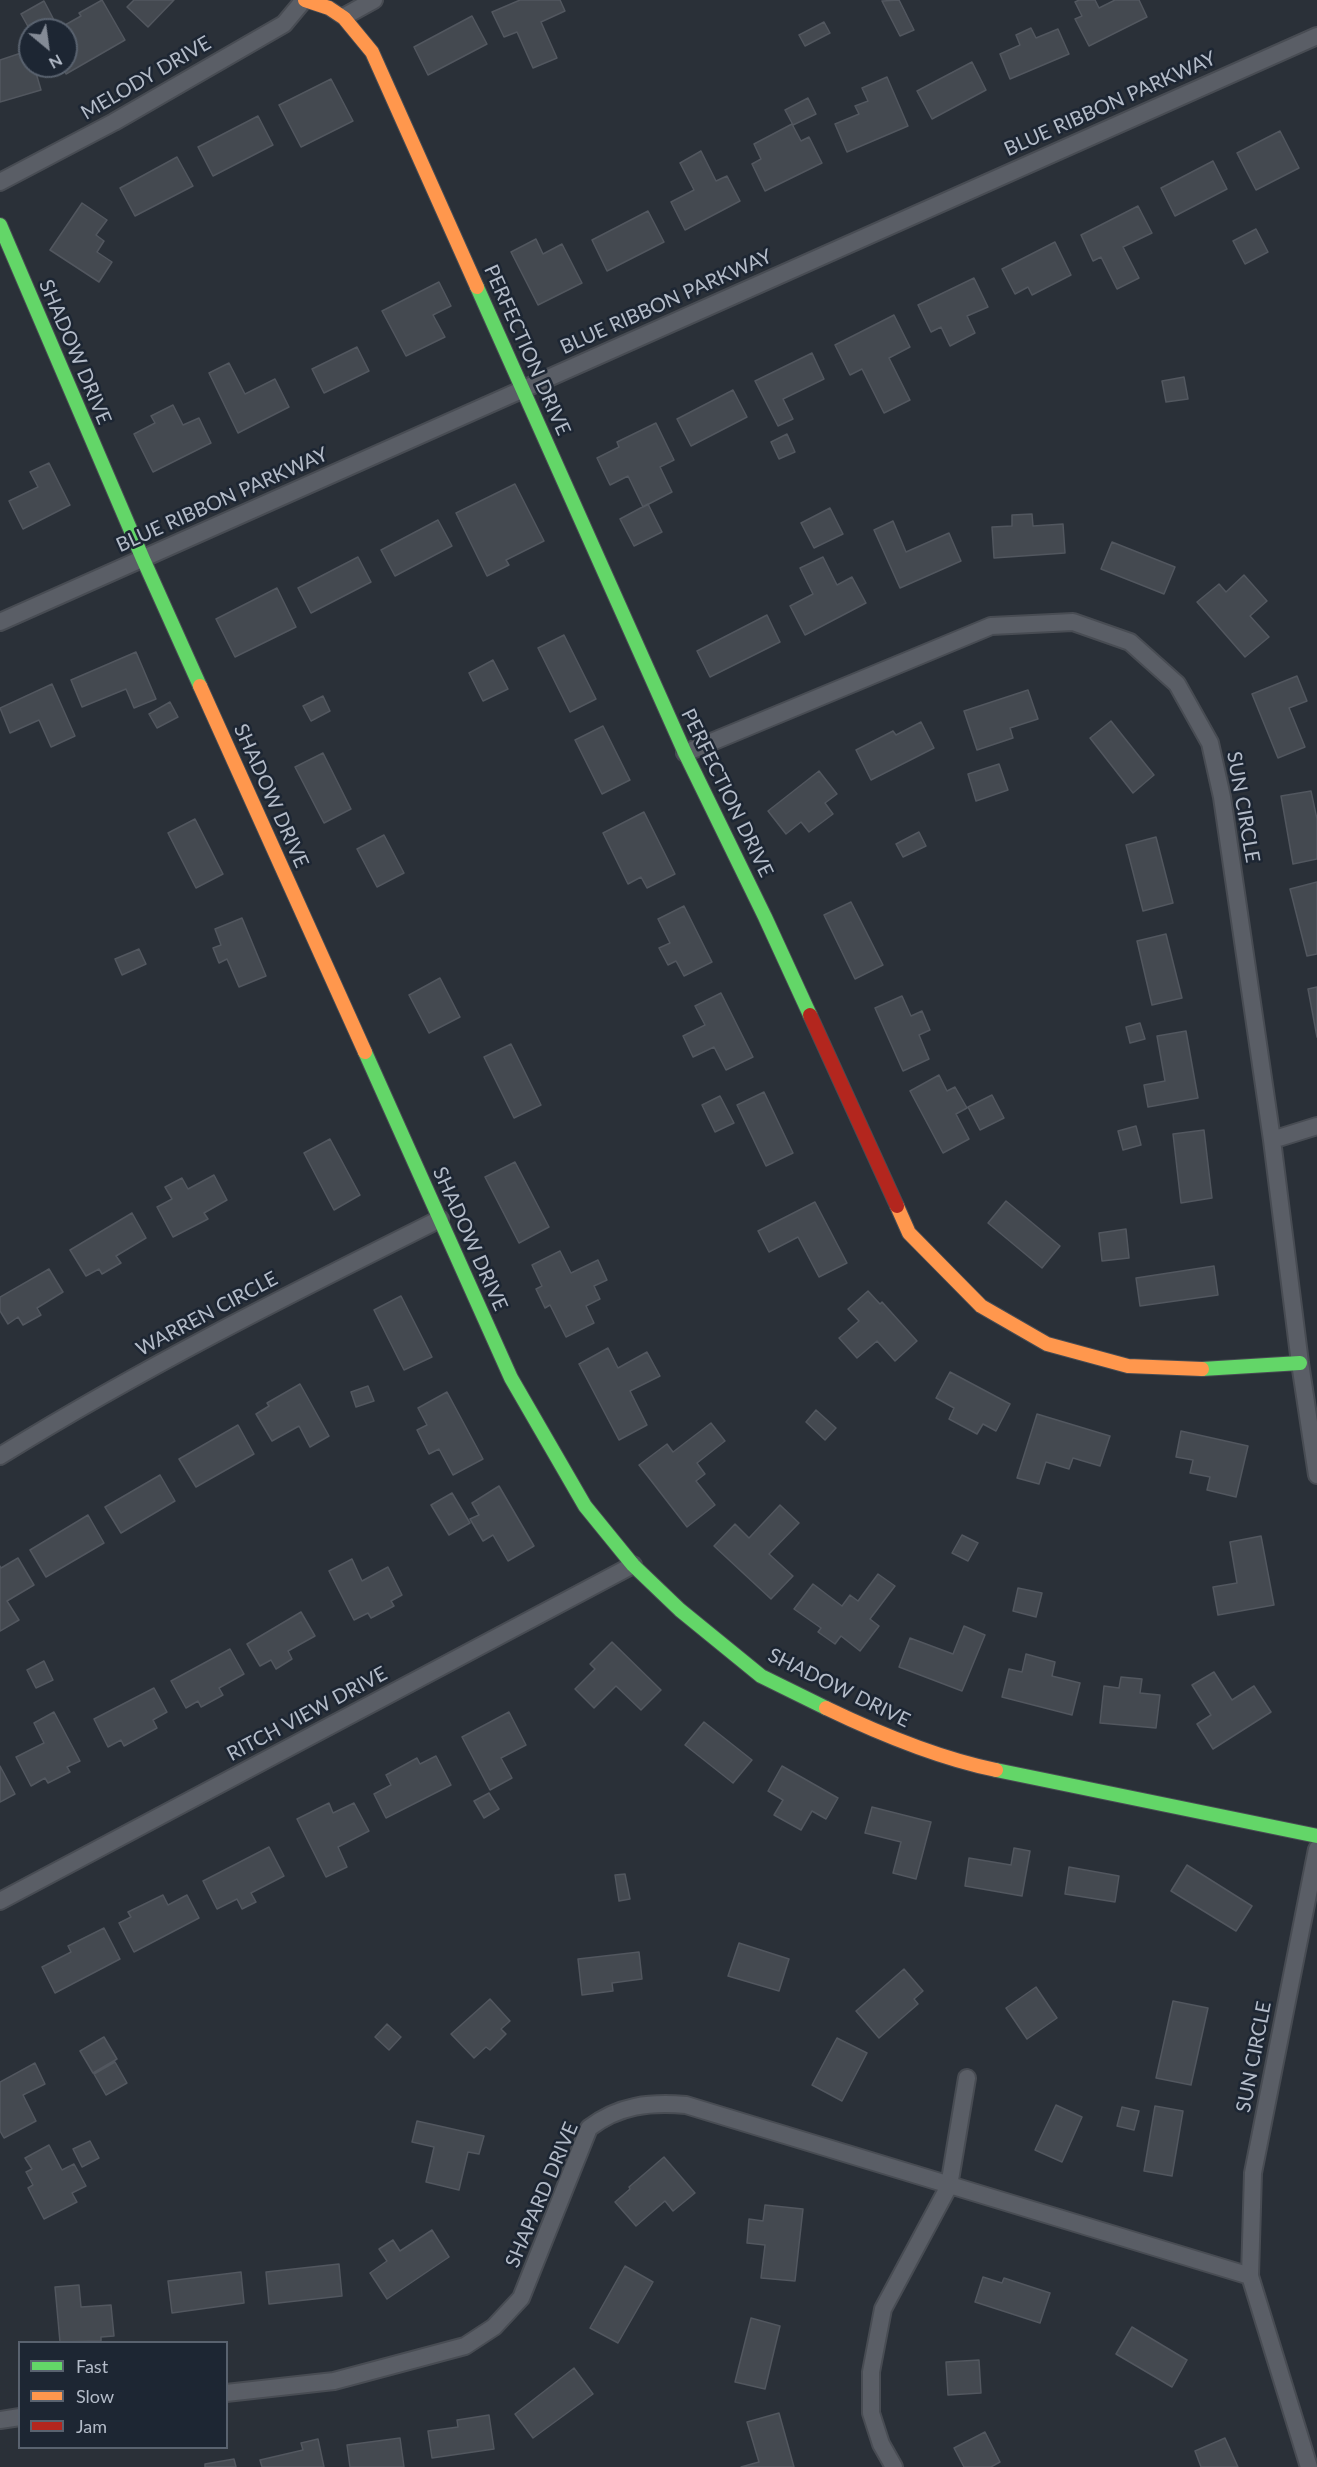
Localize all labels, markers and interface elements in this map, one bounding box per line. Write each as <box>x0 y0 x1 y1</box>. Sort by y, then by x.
north arrow <box>18 18 78 78</box>
street label: MELODY DRIVE <box>77 31 215 125</box>
street label: BLUE RIBBON PARKWAY <box>1000 46 1220 162</box>
text: N <box>46 51 66 74</box>
street label: BLUE RIBBON PARKWAY <box>556 244 776 360</box>
street label: PERFECTION DRIVE <box>479 261 575 439</box>
street label: SHADOW DRIVE <box>34 276 116 428</box>
street label: BLUE RIBBON PARKWAY <box>112 442 332 558</box>
street label: PERFECTION DRIVE <box>676 705 778 881</box>
street label: SHADOW DRIVE <box>229 720 313 872</box>
street label: SUN CIRCLE <box>1221 750 1265 864</box>
street label: SHADOW DRIVE <box>428 1163 512 1315</box>
street label: WARREN CIRCLE <box>132 1267 282 1361</box>
street label: SHADOW DRIVE <box>764 1643 914 1733</box>
street label: RITCH VIEW DRIVE <box>223 1662 391 1766</box>
street label: SUN CIRCLE <box>1231 2000 1277 2114</box>
street label: SHAPARD DRIVE <box>501 2119 583 2271</box>
legend <box>18 2341 228 2449</box>
text: Fast <box>76 2355 108 2377</box>
text: Slow <box>76 2385 114 2407</box>
text: Jam <box>76 2415 107 2437</box>

